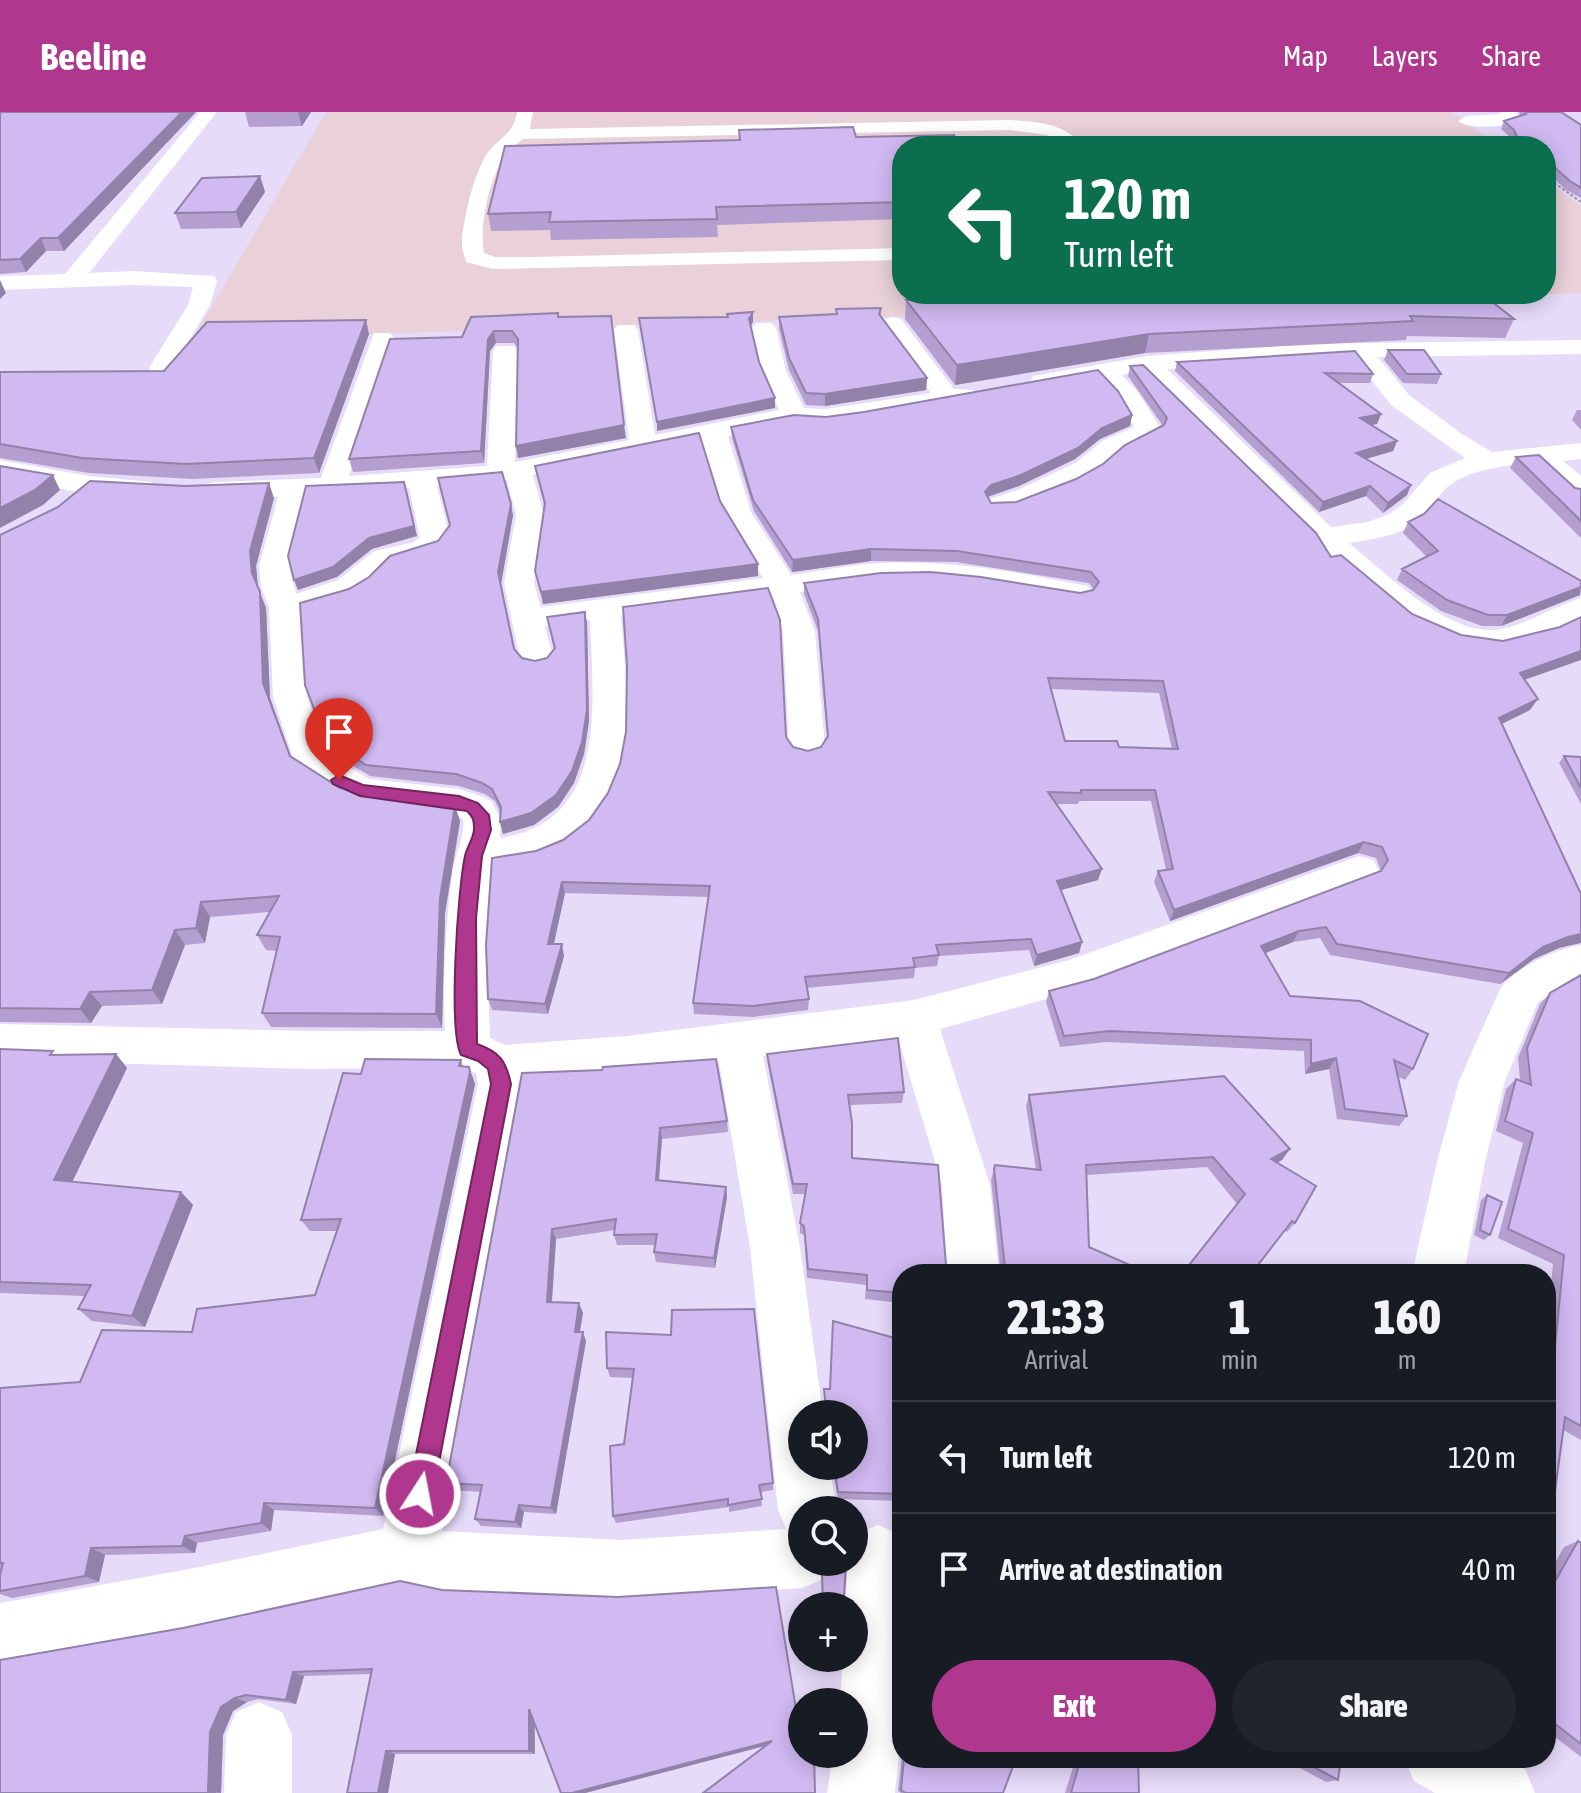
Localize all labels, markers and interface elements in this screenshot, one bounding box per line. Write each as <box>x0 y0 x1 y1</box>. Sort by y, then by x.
text: Beeline <box>40 35 147 78</box>
text: Map <box>1283 40 1328 72</box>
text: Layers <box>1372 40 1438 72</box>
text: Share <box>1482 40 1541 72</box>
text: 120 m <box>1064 167 1191 231</box>
icon: left <box>932 168 1036 272</box>
text: Turn left <box>1064 233 1174 275</box>
pin <box>305 698 373 780</box>
icon: arrive <box>317 710 361 754</box>
text: 21:33 <box>1007 1289 1106 1344</box>
text: 1 <box>1228 1289 1251 1344</box>
text: 160 <box>1373 1289 1441 1344</box>
text: Arrival <box>1025 1345 1088 1375</box>
text: min <box>1221 1345 1258 1375</box>
text: m <box>1398 1345 1416 1375</box>
map controls <box>788 1400 868 1768</box>
button: sound <box>788 1400 868 1480</box>
icon: left <box>932 1435 976 1479</box>
text: Turn left <box>1000 1440 1092 1474</box>
text: 120 m <box>1448 1440 1516 1474</box>
position arrow <box>378 1452 462 1536</box>
button: search <box>788 1496 868 1576</box>
icon: arrive <box>932 1547 976 1591</box>
text: Arrive at destination <box>1000 1552 1222 1586</box>
text: 40 m <box>1462 1552 1516 1586</box>
button: + <box>788 1592 868 1672</box>
button: Exit <box>932 1660 1216 1752</box>
button: Share <box>1232 1660 1516 1752</box>
button: − <box>788 1688 868 1768</box>

